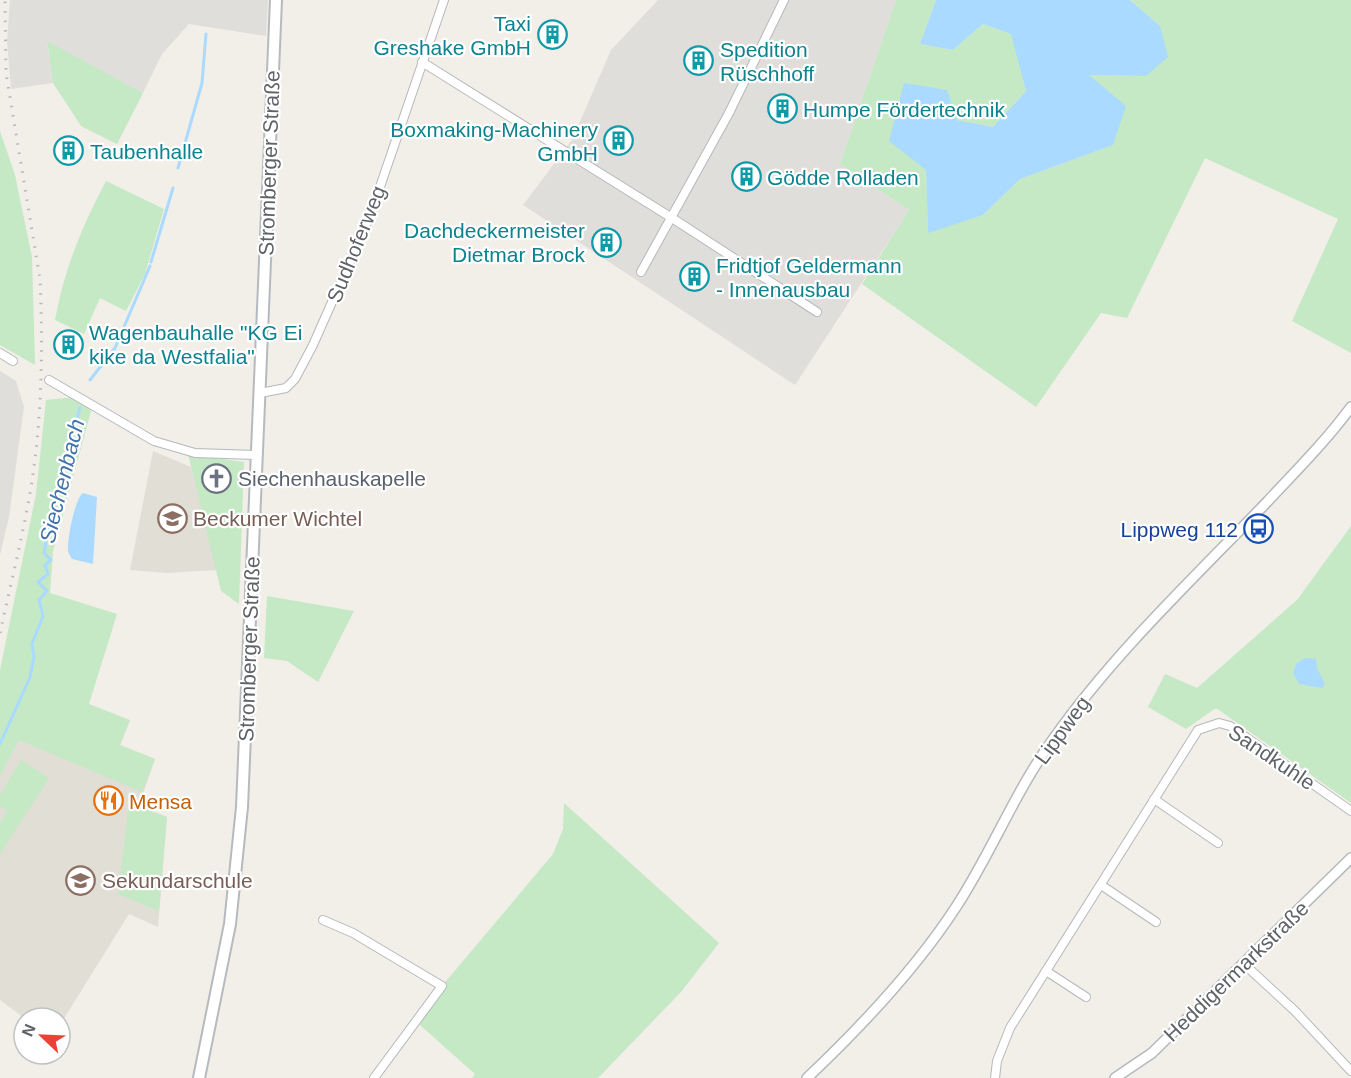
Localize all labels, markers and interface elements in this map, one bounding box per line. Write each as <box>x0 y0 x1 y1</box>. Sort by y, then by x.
place label: Taxi Greshake GmbH <box>373 12 531 59</box>
building icon: Taxi Greshake GmbH <box>536 19 568 51</box>
place label: Spedition Rüschhoff <box>720 38 814 85</box>
building icon: Spedition Rüschhoff <box>683 45 715 77</box>
street label: Stromberger Straße <box>254 70 284 256</box>
building icon: Humpe Fördertechnik <box>766 93 798 125</box>
place label: Humpe Fördertechnik <box>803 98 1005 121</box>
place label: Boxmaking-Machinery GmbH <box>390 118 598 165</box>
building icon: Boxmaking-Machinery GmbH <box>603 125 635 157</box>
building icon: Taubenhalle <box>53 135 85 167</box>
place label: Taubenhalle <box>90 140 203 163</box>
building icon: Gödde Rolladen <box>730 161 762 193</box>
place label: Gödde Rolladen <box>767 166 919 189</box>
street label: Sudhoferweg <box>322 182 390 306</box>
place label: Dachdeckermeister Dietmar Brock <box>404 219 585 266</box>
building icon: Dachdeckermeister Dietmar Brock <box>590 226 622 258</box>
place label: Fridtjof Geldermann - Innenausbau <box>716 254 902 301</box>
building icon: Fridtjof Geldermann - Innenausbau <box>679 261 711 293</box>
place label: Wagenbauhalle "KG Ei kike da Westfalia" <box>89 321 302 368</box>
building icon: Wagenbauhalle "KG Ei kike da Westfalia" <box>52 328 84 360</box>
water label: Siechenbach <box>34 416 90 546</box>
church icon: Siechenhauskapelle <box>201 462 233 494</box>
place label: Siechenhauskapelle <box>238 467 426 490</box>
school or university icon: Beckumer Wichtel <box>156 502 188 534</box>
place label: Beckumer Wichtel <box>193 507 362 530</box>
bus stop icon: Lippweg 112 <box>1243 513 1275 545</box>
place label: Lippweg 112 <box>1120 518 1238 541</box>
street label: Stromberger Straße <box>234 556 264 742</box>
street label: Lippweg <box>1030 692 1094 768</box>
street label: Sandkuhle <box>1224 720 1320 794</box>
restaurant icon: Mensa <box>92 785 124 817</box>
place label: Mensa <box>129 790 192 813</box>
school or university icon: Sekundarschule <box>65 864 97 896</box>
place label: Sekundarschule <box>102 869 253 892</box>
street label: Heddigermarkstraße <box>1159 896 1313 1046</box>
north arrow <box>12 1006 72 1066</box>
text: N <box>19 1022 39 1039</box>

